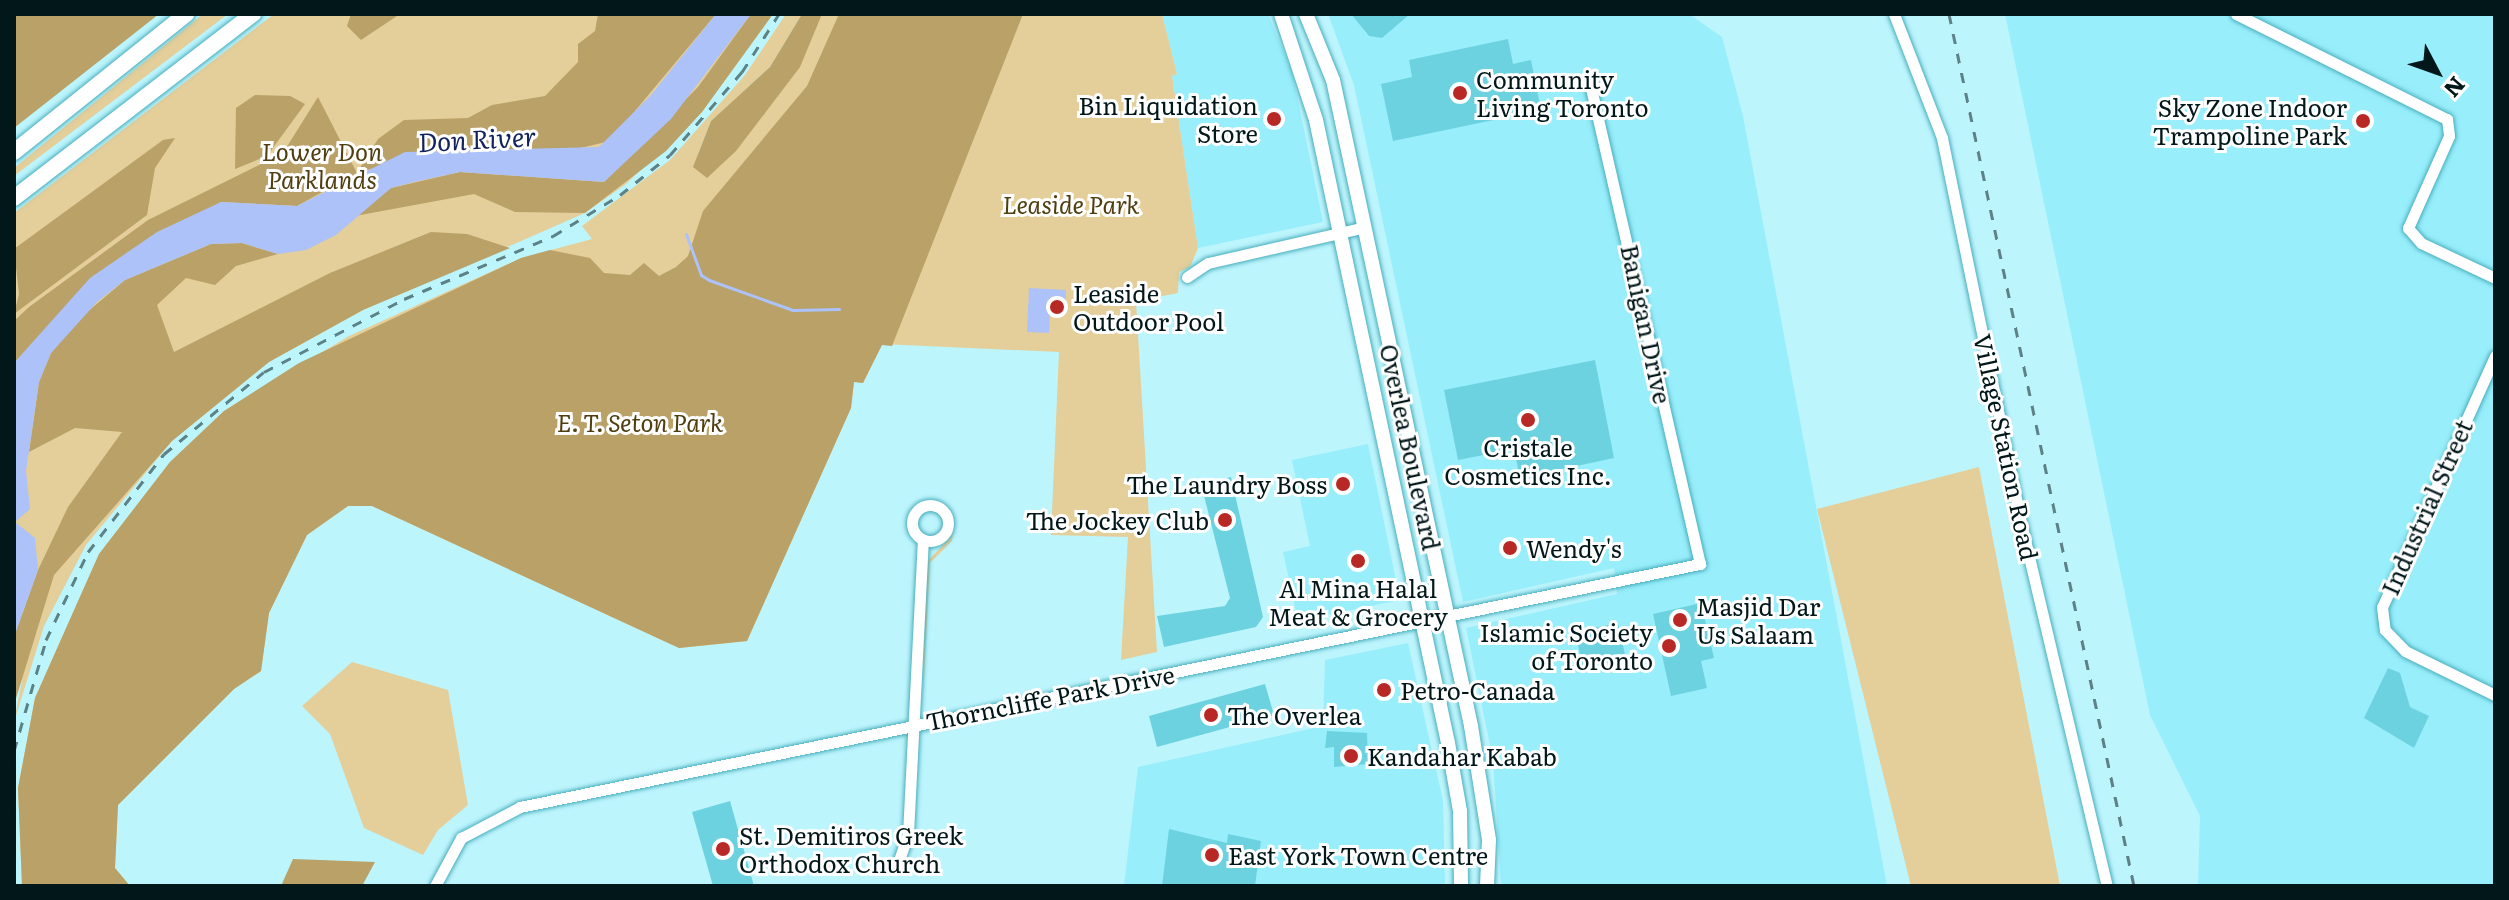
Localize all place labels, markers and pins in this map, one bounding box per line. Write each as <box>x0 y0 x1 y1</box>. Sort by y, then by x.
place label: Community Living Toronto <box>1476 65 1648 121</box>
marker: Community Living Toronto <box>1451 84 1469 102</box>
place label: Bin Liquidation Store <box>1079 91 1258 147</box>
place label: Sky Zone Indoor Trampoline Park <box>2153 93 2347 149</box>
marker: Bin Liquidation Store <box>1265 110 1283 128</box>
marker: Sky Zone Indoor Trampoline Park <box>2354 112 2372 130</box>
place label: Leaside Outdoor Pool <box>1073 279 1224 335</box>
marker: Leaside Outdoor Pool <box>1048 298 1066 316</box>
marker: Cristale Cosmetics Inc. <box>1519 411 1537 429</box>
place label: Cristale Cosmetics Inc. <box>1444 433 1612 489</box>
place label: The Laundry Boss <box>1126 470 1327 498</box>
marker: The Laundry Boss <box>1334 475 1352 493</box>
place label: The Jockey Club <box>1025 506 1209 534</box>
marker: The Jockey Club <box>1216 511 1234 529</box>
place label: Wendy's <box>1526 534 1621 562</box>
marker: Wendy's <box>1501 539 1519 557</box>
marker: Al Mina Halal Meat & Grocery <box>1349 552 1367 570</box>
place label: Al Mina Halal Meat & Grocery <box>1268 574 1448 630</box>
place label: Masjid Dar Us Salaam <box>1696 592 1820 648</box>
marker: Masjid Dar Us Salaam <box>1671 611 1689 629</box>
place label: Islamic Society of Toronto <box>1480 618 1653 674</box>
marker: Islamic Society of Toronto <box>1660 637 1678 655</box>
place label: Petro-Canada <box>1400 676 1555 704</box>
marker: Petro-Canada <box>1375 681 1393 699</box>
place label: The Overlea <box>1227 701 1362 729</box>
marker: The Overlea <box>1202 706 1220 724</box>
place label: Kandahar Kabab <box>1367 742 1557 770</box>
marker: Kandahar Kabab <box>1342 747 1360 765</box>
place label: St. Demitiros Greek Orthodox Church <box>739 821 963 877</box>
marker: St. Demitiros Greek Orthodox Church <box>714 840 732 858</box>
place label: East York Town Centre <box>1228 841 1488 869</box>
marker: East York Town Centre <box>1203 846 1221 864</box>

